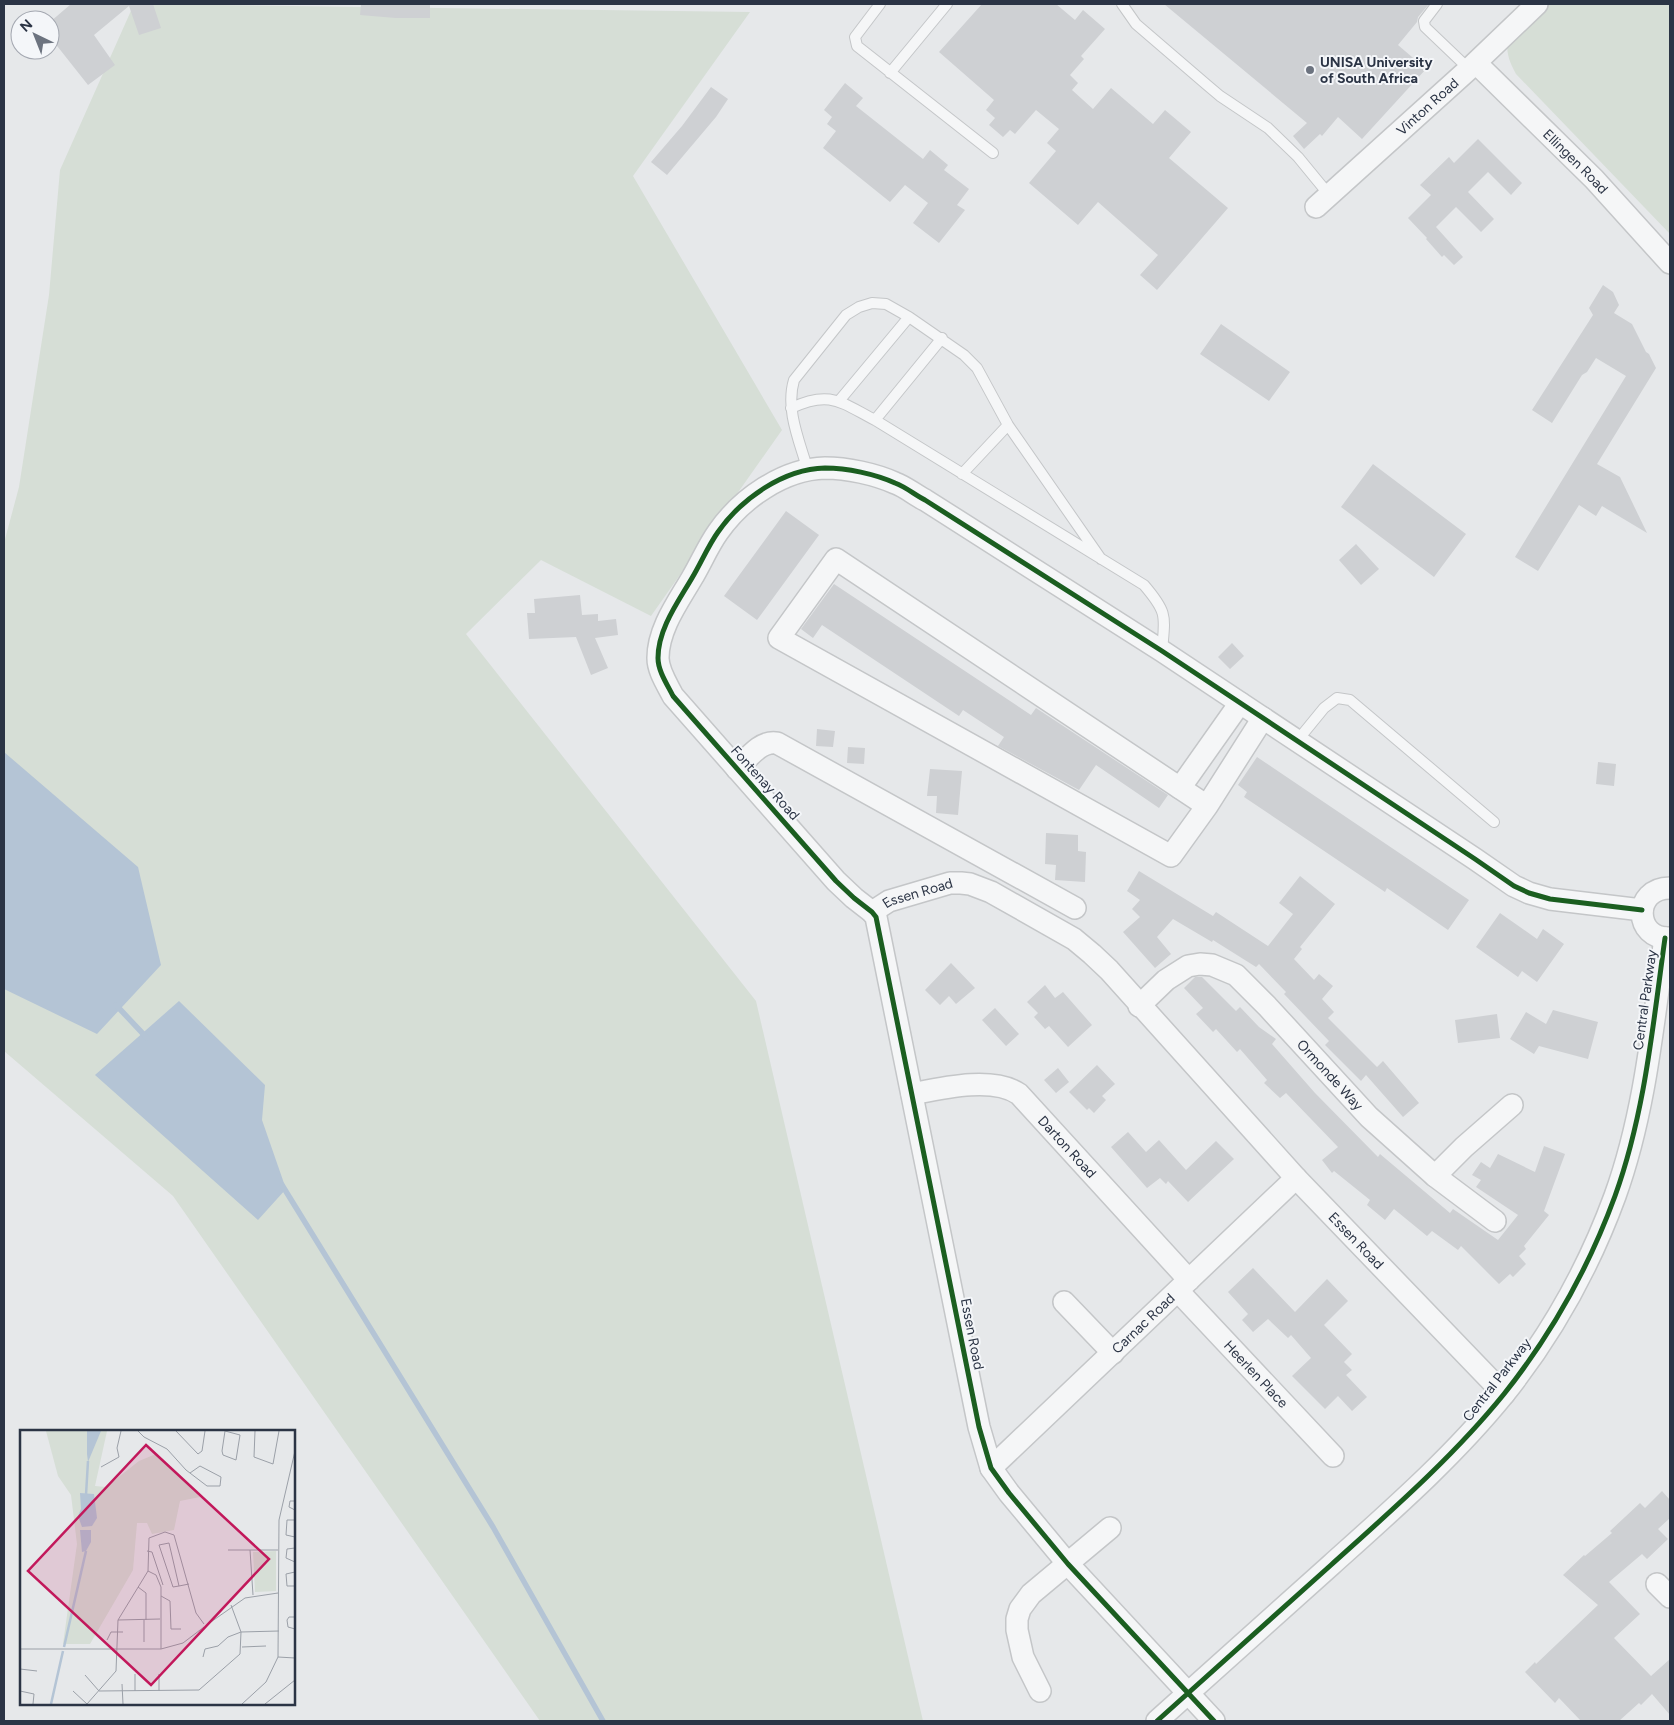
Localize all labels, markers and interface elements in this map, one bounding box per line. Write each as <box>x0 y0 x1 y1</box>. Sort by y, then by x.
north arrow <box>10 10 60 60</box>
text: N <box>17 16 36 36</box>
place label: UNISA University of South Africa <box>1320 54 1433 87</box>
marker: UNISA University of South Africa <box>1304 64 1316 76</box>
street label: Vinton Road <box>1393 74 1462 139</box>
street label: Ellingen Road <box>1540 125 1612 197</box>
street label: Fontenay Road <box>727 742 803 824</box>
street label: Essen Road <box>879 874 955 912</box>
street label: Central Parkway <box>1630 948 1661 1051</box>
street label: Ormonde Way <box>1293 1036 1367 1114</box>
street label: Darton Road <box>1035 1112 1100 1181</box>
street label: Essen Road <box>1325 1208 1387 1273</box>
street label: Carnac Road <box>1108 1289 1178 1357</box>
street label: Essen Road <box>957 1297 987 1371</box>
street label: Central Parkway <box>1459 1334 1535 1425</box>
street label: Heerlen Place <box>1220 1337 1292 1412</box>
inset map <box>20 1430 295 1705</box>

